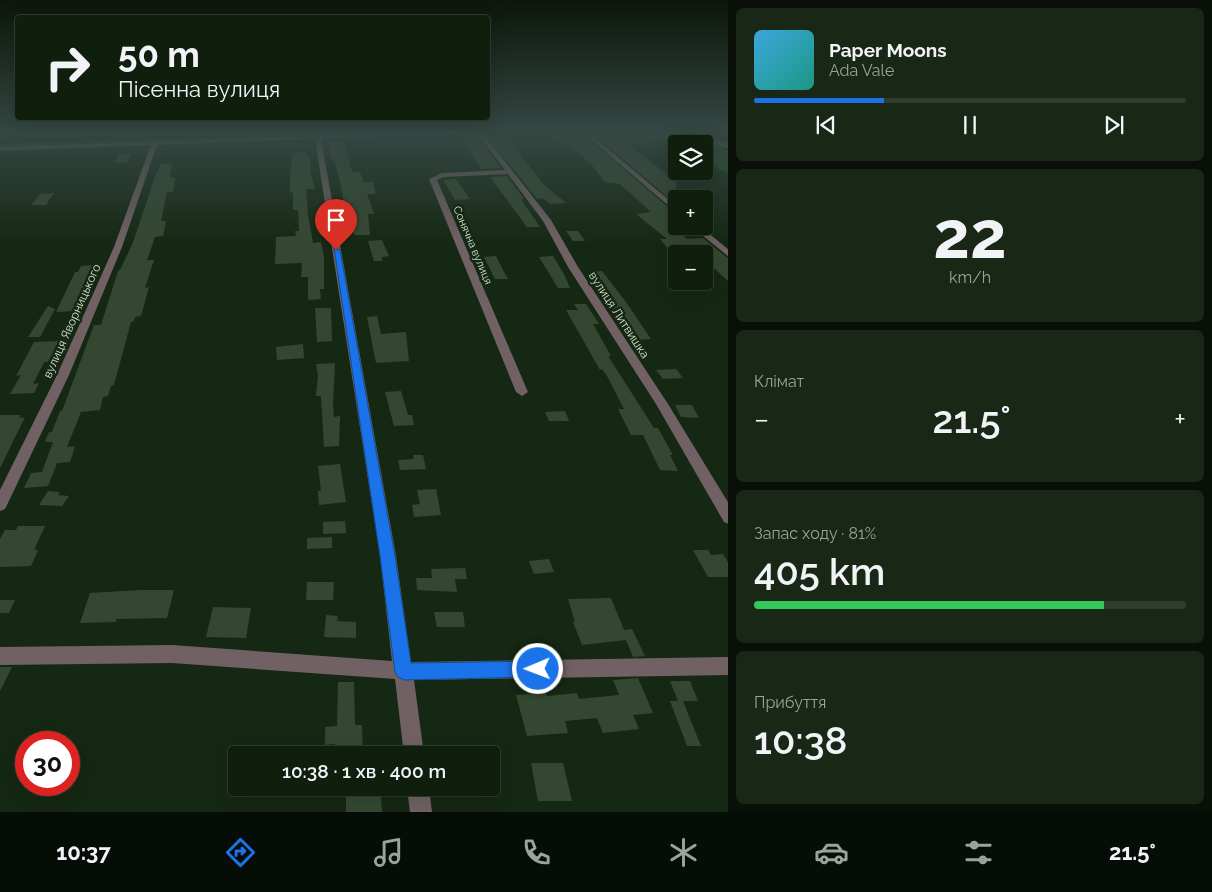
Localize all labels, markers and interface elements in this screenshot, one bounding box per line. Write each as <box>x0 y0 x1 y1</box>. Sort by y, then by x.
text: 50 m <box>118 34 200 75</box>
icon: right <box>35 35 100 100</box>
text: Paper Moons <box>829 39 947 61</box>
text: Ada Vale <box>829 61 894 80</box>
text: Пісенна вулиця <box>118 76 280 102</box>
icon: previous <box>812 111 840 139</box>
icon: pause <box>956 111 984 139</box>
icon: next <box>1100 111 1128 139</box>
map controls <box>668 135 713 290</box>
button: layers <box>668 135 713 180</box>
button: + <box>668 190 713 235</box>
text: 22 <box>933 197 1007 273</box>
pin <box>315 199 357 250</box>
street label: Сонячна вулиця <box>450 204 495 286</box>
icon: arrive <box>322 206 350 234</box>
button: − <box>668 245 713 290</box>
street label: вулиця Яворницького <box>40 262 104 380</box>
text: km/h <box>949 268 991 287</box>
street label: вулиця Литвишка <box>586 269 652 361</box>
text: Клімат <box>754 372 804 391</box>
text: 21.5° <box>933 397 1011 442</box>
text: − <box>754 403 769 436</box>
text: + <box>1174 403 1186 436</box>
text: Запас ходу · 81% <box>754 524 876 543</box>
text: 405 km <box>754 549 885 594</box>
position arrow <box>511 642 563 694</box>
text: Прибуття <box>754 693 826 712</box>
text: 10:38 <box>754 718 847 763</box>
speed limit sign: 30 <box>15 731 80 796</box>
text: 10:38 · 1 хв · 400 m <box>282 760 446 782</box>
icon: directions <box>223 835 258 870</box>
icon: music <box>371 835 406 870</box>
icon: phone <box>519 835 554 870</box>
icon: climate <box>666 835 701 870</box>
icon: car <box>814 835 849 870</box>
icon: filters <box>961 835 996 870</box>
text: 10:37 <box>56 839 111 865</box>
text: 21.5° <box>1109 839 1156 865</box>

